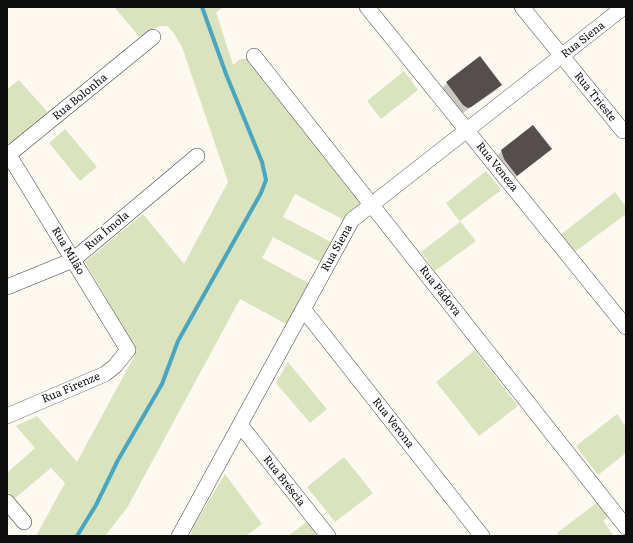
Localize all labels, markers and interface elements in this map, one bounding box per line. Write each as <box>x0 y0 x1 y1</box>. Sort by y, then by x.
street label: Rua Siena <box>559 19 607 61</box>
street label: Rua Trieste <box>571 70 619 124</box>
street label: Rua Bolonha <box>50 71 110 123</box>
street label: Rua Veneza <box>473 140 521 194</box>
street label: Rua Ímola <box>82 209 132 253</box>
street label: Rua Siena <box>319 222 355 274</box>
street label: Rua Milão <box>49 225 87 277</box>
street label: Rua Pádova <box>416 263 464 319</box>
street label: Rua Firenze <box>40 370 102 406</box>
street label: Rua Verona <box>369 395 417 451</box>
street label: Rua Bréscia <box>260 453 308 509</box>

